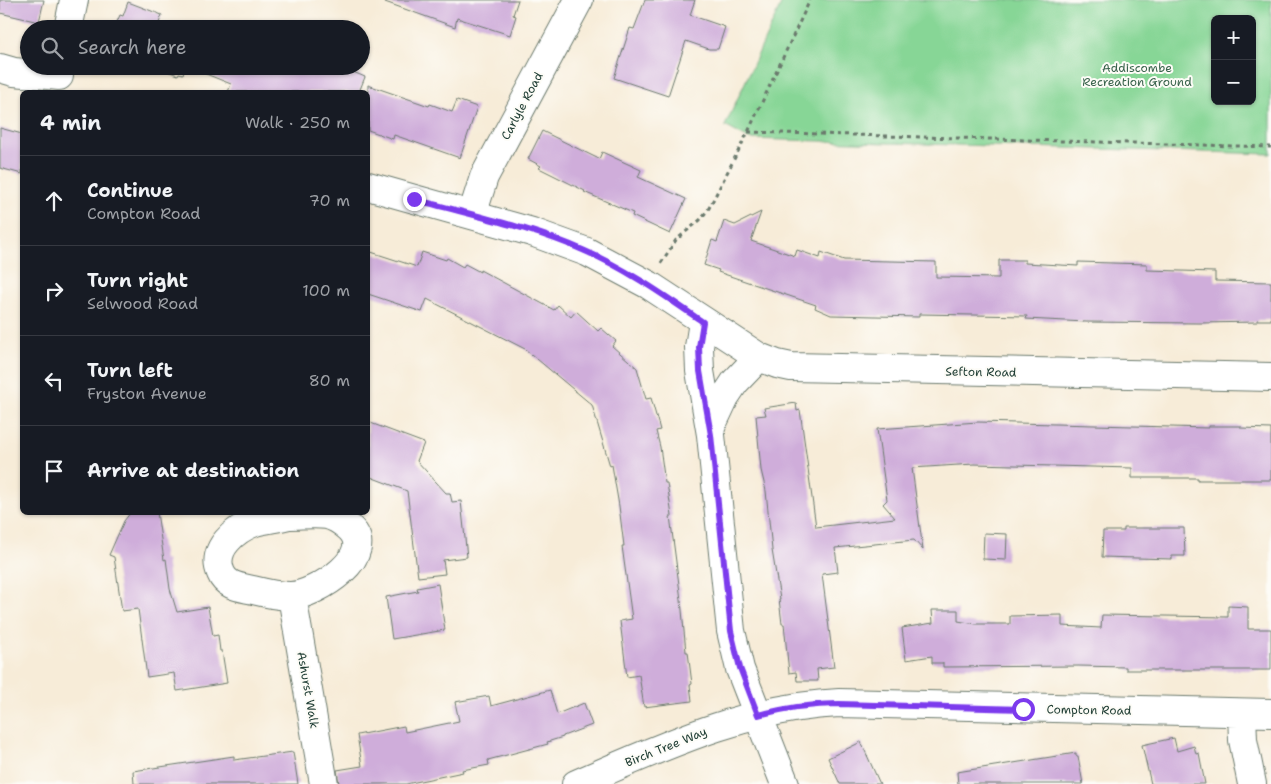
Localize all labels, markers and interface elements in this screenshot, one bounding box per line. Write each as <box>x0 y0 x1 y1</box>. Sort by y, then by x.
map controls <box>1211 15 1256 105</box>
button: + <box>1211 15 1256 60</box>
search box <box>20 20 370 75</box>
icon: search <box>38 34 66 62</box>
text: Search here <box>78 35 187 60</box>
park label: Addiscombe Recreation Ground <box>1082 60 1192 90</box>
button: − <box>1211 60 1256 105</box>
street label: Carlyle Road <box>497 69 547 143</box>
text: 4 min <box>40 109 101 137</box>
text: Walk · 250 m <box>245 112 350 133</box>
text: Continue <box>87 178 173 203</box>
icon: ahead <box>40 187 68 215</box>
route end <box>403 188 426 211</box>
text: 70 m <box>309 190 350 211</box>
text: Compton Road <box>87 203 200 224</box>
text: Turn right <box>87 268 188 293</box>
icon: right <box>40 277 68 305</box>
text: 100 m <box>302 280 350 301</box>
text: Selwood Road <box>87 293 198 314</box>
text: Turn left <box>87 358 173 383</box>
street label: Sefton Road <box>945 363 1017 381</box>
icon: left <box>40 367 68 395</box>
text: 80 m <box>309 370 350 391</box>
text: Fryston Avenue <box>87 383 207 404</box>
icon: arrive <box>40 457 68 485</box>
text: Arrive at destination <box>87 458 299 483</box>
street label: Ashurst Walk <box>293 650 323 730</box>
route start <box>1012 698 1035 721</box>
street label: Compton Road <box>1046 701 1132 719</box>
street label: Birch Tree Way <box>623 723 709 771</box>

